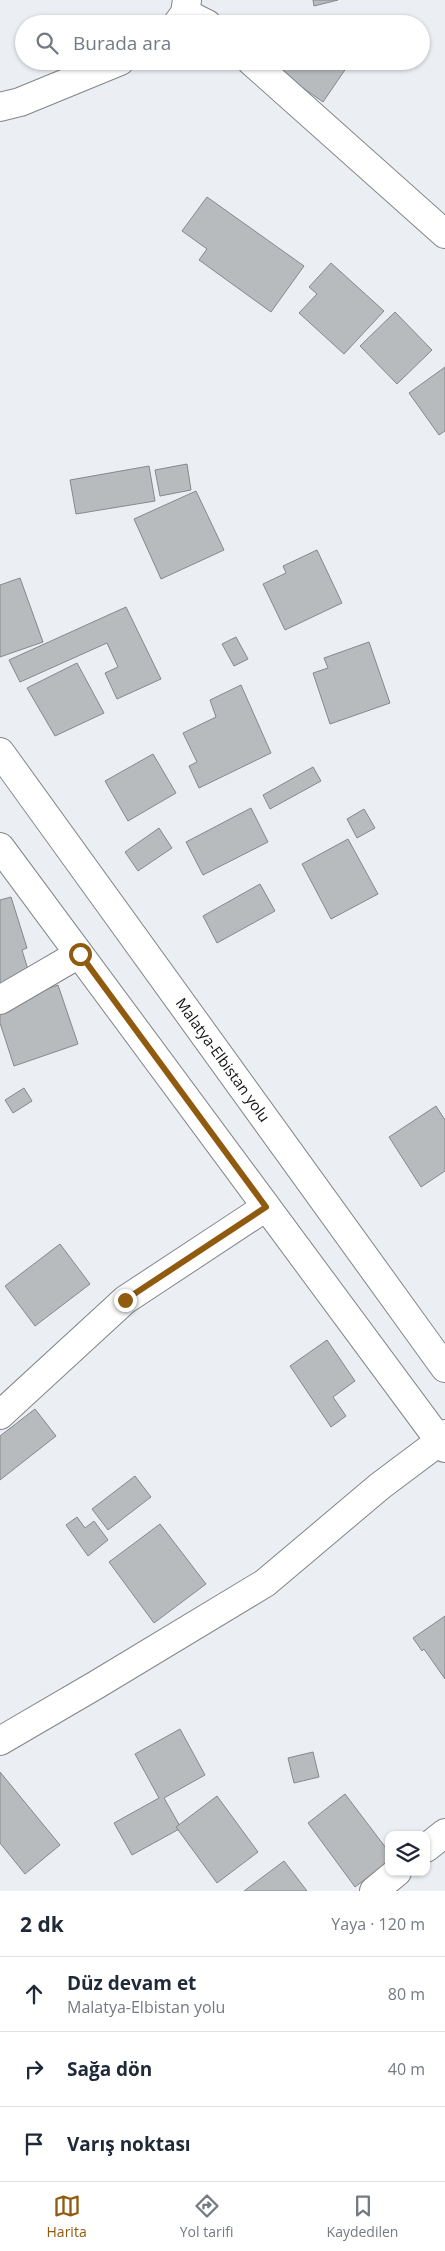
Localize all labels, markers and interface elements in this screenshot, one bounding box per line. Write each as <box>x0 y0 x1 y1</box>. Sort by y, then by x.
search box <box>15 15 430 70</box>
icon: search <box>33 29 61 57</box>
text: Burada ara <box>73 30 171 56</box>
route start <box>69 943 92 966</box>
street label: Malatya-Elbistan yolu <box>172 993 275 1126</box>
route end <box>114 1289 137 1312</box>
map controls <box>385 1831 430 1876</box>
button: layers <box>385 1831 430 1876</box>
text: 2 dk <box>20 1910 64 1938</box>
text: Yaya · 120 m <box>331 1913 425 1935</box>
text: Düz devam et <box>67 1970 196 1996</box>
icon: ahead <box>20 1980 48 2008</box>
text: 80 m <box>388 1983 425 2005</box>
text: Malatya-Elbistan yolu <box>67 1996 225 2018</box>
icon: right <box>20 2055 48 2083</box>
text: Sağa dön <box>67 2056 152 2082</box>
text: 40 m <box>388 2058 425 2080</box>
icon: arrive <box>20 2130 48 2158</box>
text: Varış noktası <box>67 2131 191 2157</box>
tab: Harita <box>47 2192 87 2241</box>
tab: Yol tarifi <box>180 2192 233 2241</box>
tab: Kaydedilen <box>327 2192 398 2241</box>

